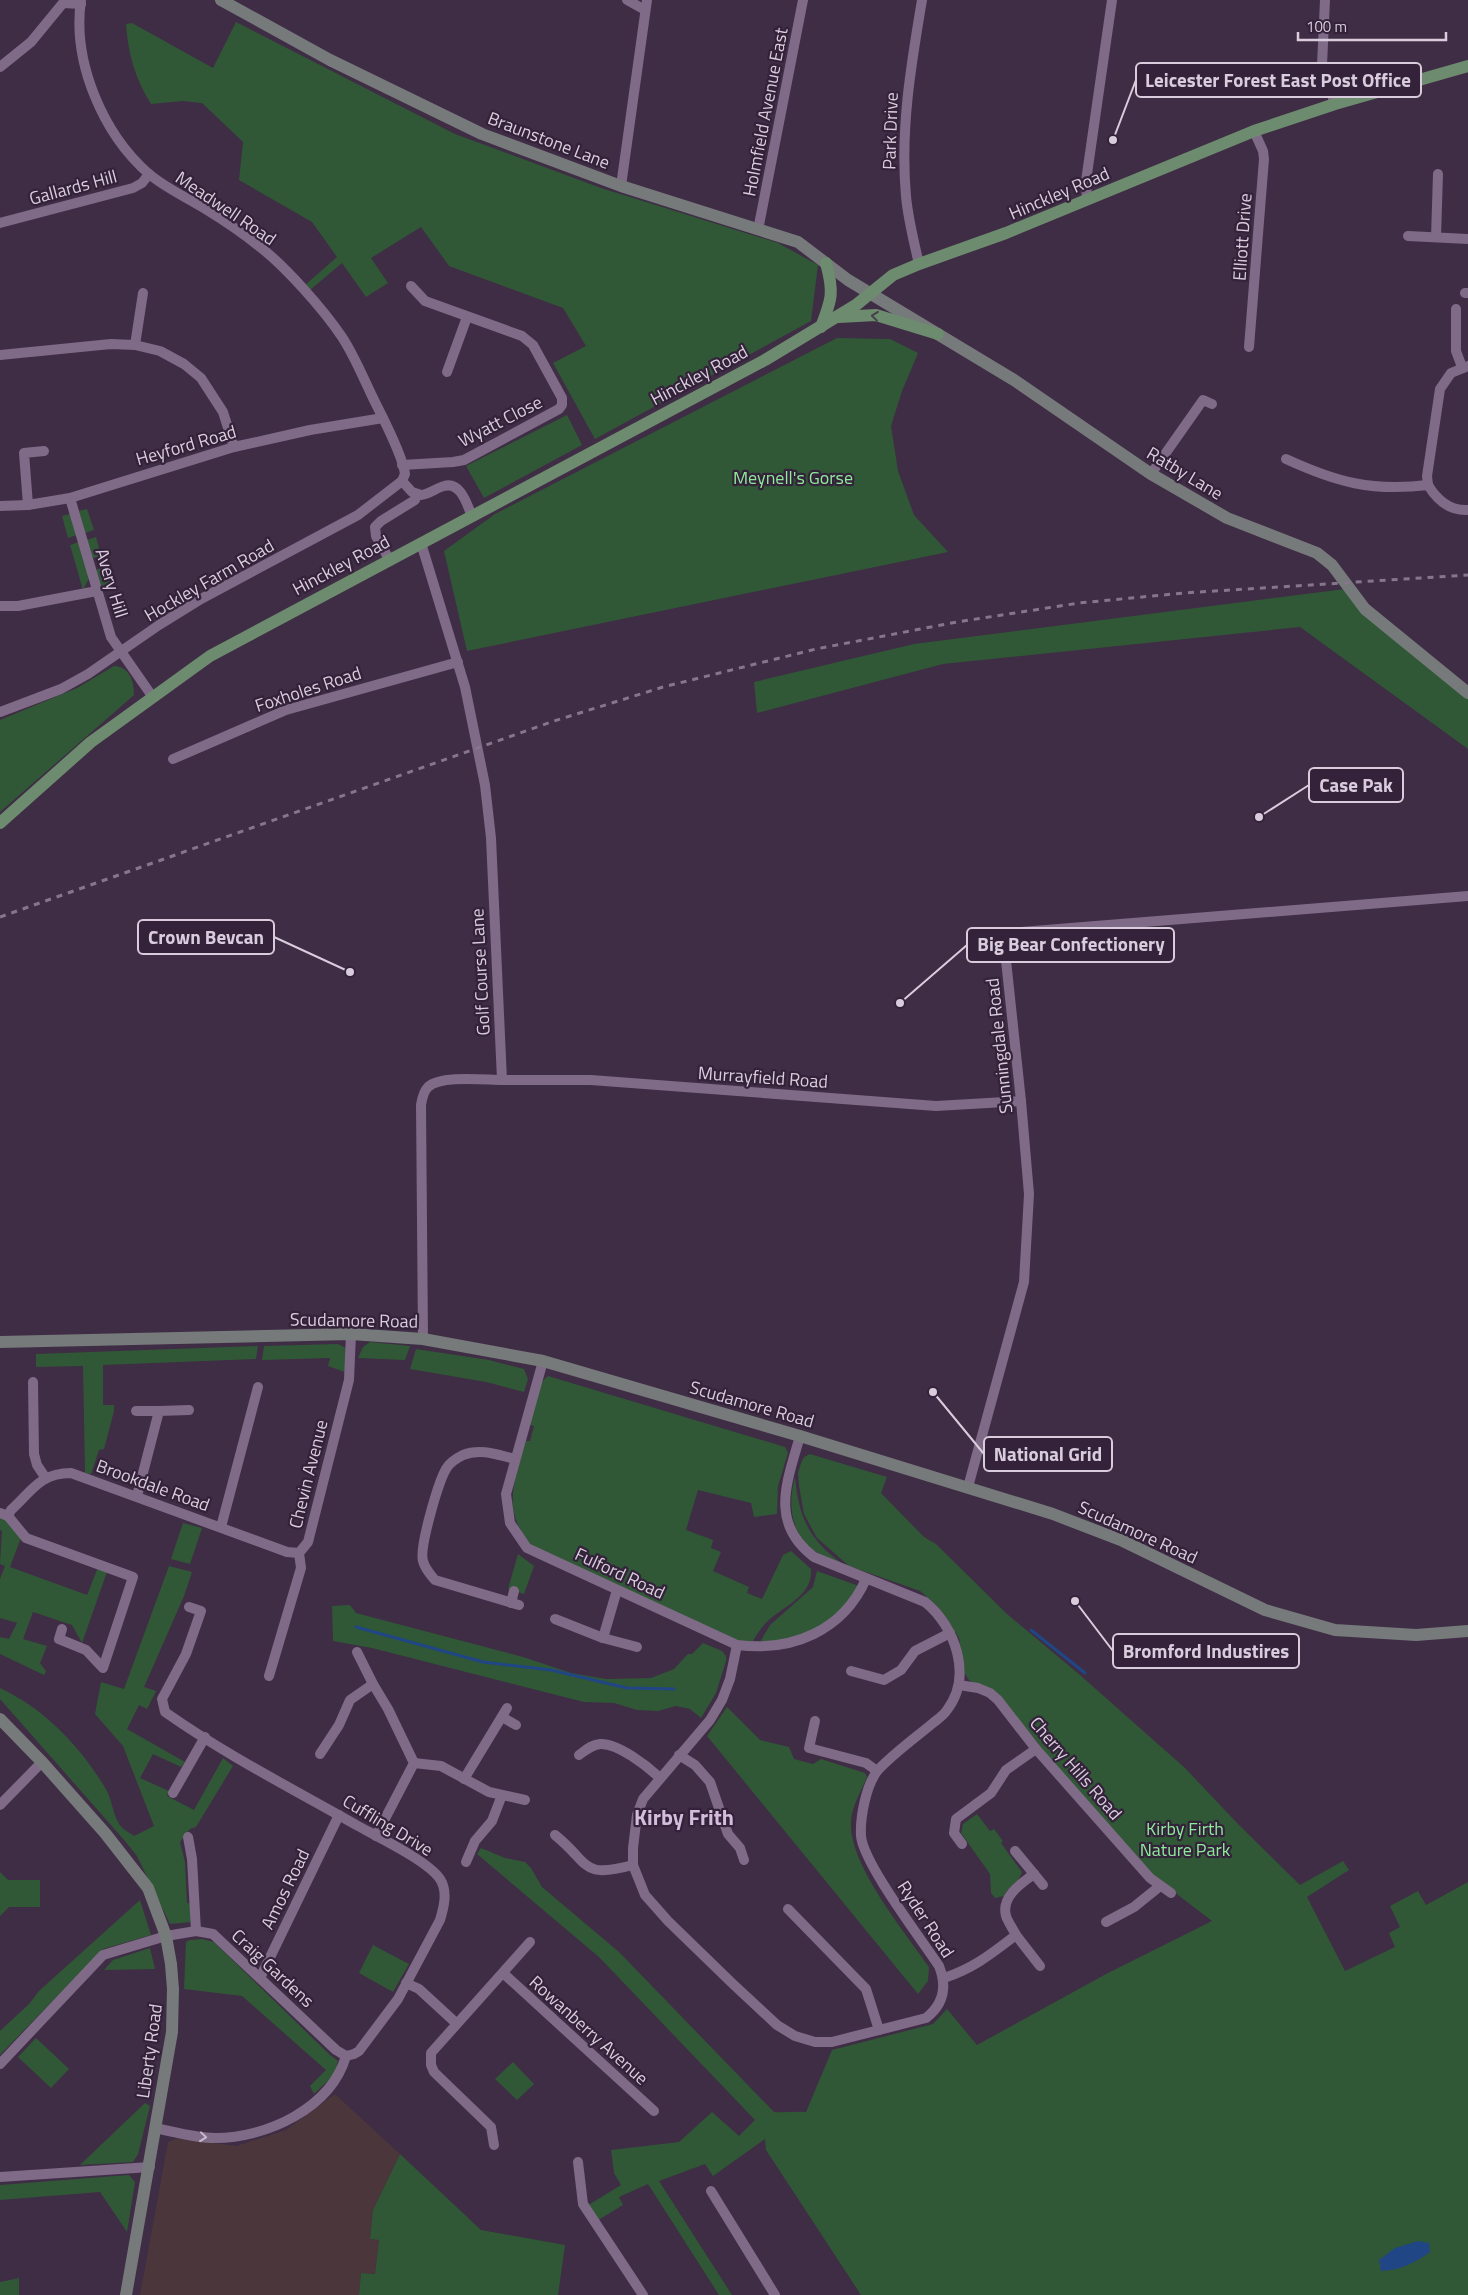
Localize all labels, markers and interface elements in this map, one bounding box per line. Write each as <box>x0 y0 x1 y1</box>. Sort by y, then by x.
scale bar <box>1298 10 1446 42</box>
text: 100 m <box>1306 15 1347 38</box>
street label: Holmfield Avenue East <box>735 25 795 199</box>
callout: Leicester Forest East Post Office <box>1136 63 1421 97</box>
text: Leicester Forest East Post Office <box>1145 65 1411 94</box>
street label: Park Drive <box>875 92 905 170</box>
street label: Braunstone Lane <box>484 104 614 176</box>
street label: Hinckley Road <box>1005 160 1113 226</box>
street label: Gallards Hill <box>26 162 120 212</box>
street label: Meadwell Road <box>170 164 282 252</box>
street label: Elliott Drive <box>1225 192 1259 282</box>
one-way arrow <box>871 311 879 322</box>
street label: Hinckley Road <box>645 338 753 412</box>
street label: Wyatt Close <box>453 388 547 454</box>
street label: Heyford Road <box>133 418 239 472</box>
street label: Ratby Lane <box>1142 440 1228 506</box>
park label: Meynell's Gorse <box>733 464 853 491</box>
street label: Hinckley Road <box>287 528 395 602</box>
street label: Hockley Farm Road <box>139 532 279 628</box>
street label: Avery Hill <box>89 545 135 621</box>
street label: Foxholes Road <box>251 659 365 719</box>
callout: Case Pak <box>1309 768 1403 802</box>
text: Case Pak <box>1319 770 1393 799</box>
street label: Golf Course Lane <box>463 908 497 1036</box>
callout: Crown Bevcan <box>138 920 274 954</box>
text: Crown Bevcan <box>148 922 264 951</box>
callout: Big Bear Confectionery <box>967 928 1174 962</box>
text: Big Bear Confectionery <box>977 929 1165 958</box>
street label: Sunningdale Road <box>978 977 1020 1115</box>
street label: Murrayfield Road <box>697 1059 829 1095</box>
street label: Scudamore Road <box>290 1305 418 1335</box>
street label: Scudamore Road <box>687 1373 817 1435</box>
street label: Chevin Avenue <box>281 1417 335 1531</box>
callout: National Grid <box>984 1437 1112 1471</box>
text: National Grid <box>994 1439 1102 1468</box>
street label: Brookdale Road <box>92 1452 214 1518</box>
street label: Scudamore Road <box>1074 1494 1202 1570</box>
street label: Fulford Road <box>571 1540 669 1606</box>
callout: Bromford Industires <box>1113 1634 1299 1668</box>
text: Bromford Industires <box>1123 1636 1289 1665</box>
street label: Cherry Hills Road <box>1023 1710 1129 1826</box>
street label: Cuffling Drive <box>338 1787 438 1863</box>
district label: Kirby Frith <box>634 1800 734 1834</box>
park label: Kirby Firth Nature Park <box>1140 1815 1231 1863</box>
street label: Amos Road <box>254 1844 316 1934</box>
street label: Ryder Road <box>891 1875 961 1963</box>
street label: Craig Gardens <box>225 1922 321 2014</box>
street label: Rowanberry Avenue <box>523 1969 655 2091</box>
street label: Liberty Road <box>129 2002 169 2100</box>
one-way arrow <box>199 2131 207 2142</box>

